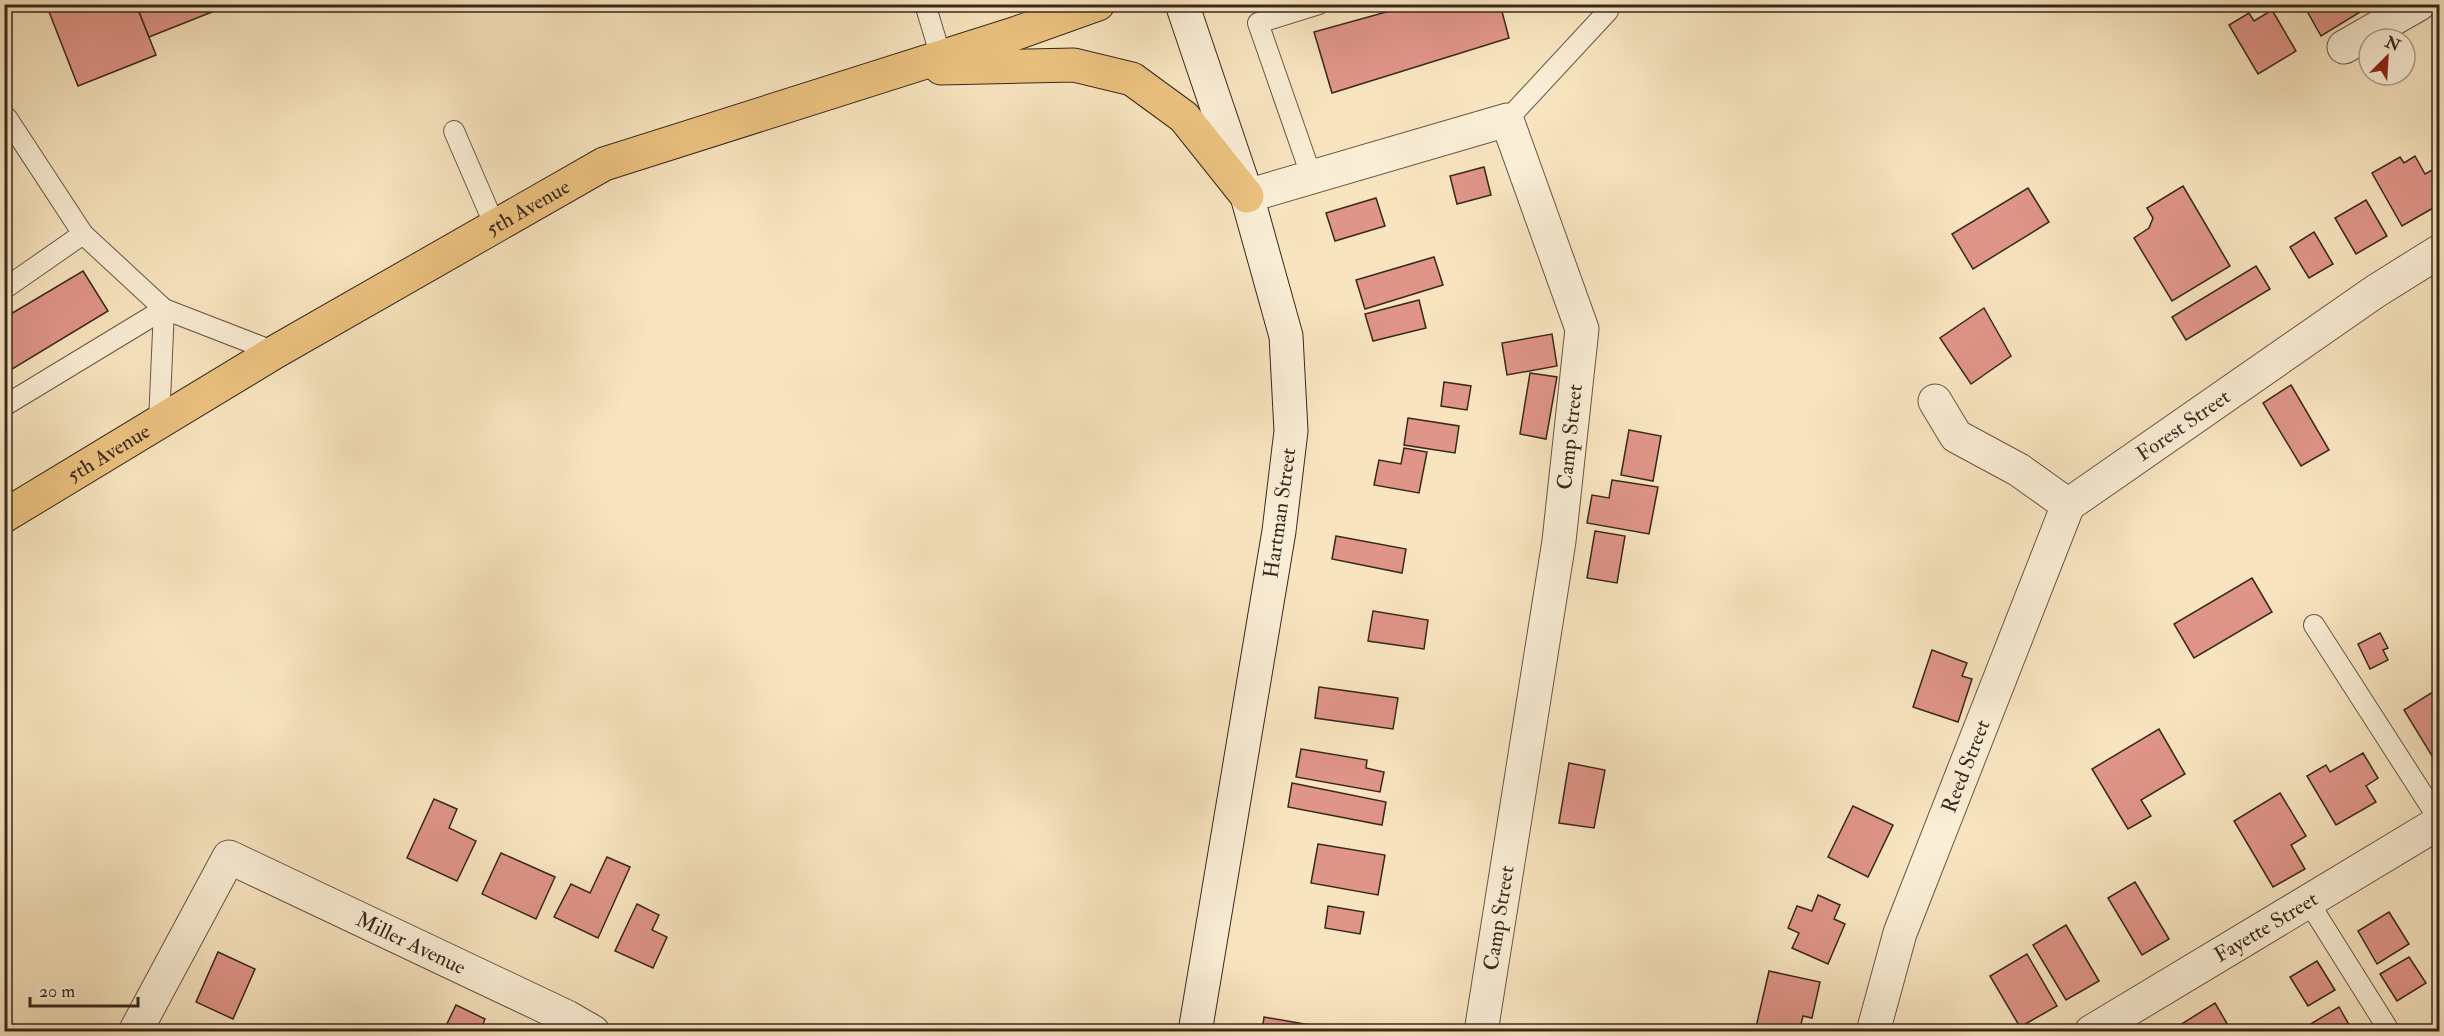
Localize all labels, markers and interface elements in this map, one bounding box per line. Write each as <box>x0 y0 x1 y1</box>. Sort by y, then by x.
north arrow <box>2357 27 2417 87</box>
text: N <box>2381 32 2404 57</box>
street label: 5th Avenue <box>481 173 575 242</box>
street label: Camp Street <box>1551 383 1589 491</box>
street label: Forest Street <box>2131 383 2235 467</box>
street label: 5th Avenue <box>62 417 155 488</box>
street label: Hartman Street <box>1257 446 1303 580</box>
street label: Reed Street <box>1935 715 1996 816</box>
street label: Camp Street <box>1477 863 1521 972</box>
street label: Fayette Street <box>2209 885 2323 968</box>
street label: Miller Avenue <box>352 906 471 981</box>
scale bar <box>30 970 138 1008</box>
text: 20 m <box>39 980 75 1003</box>

